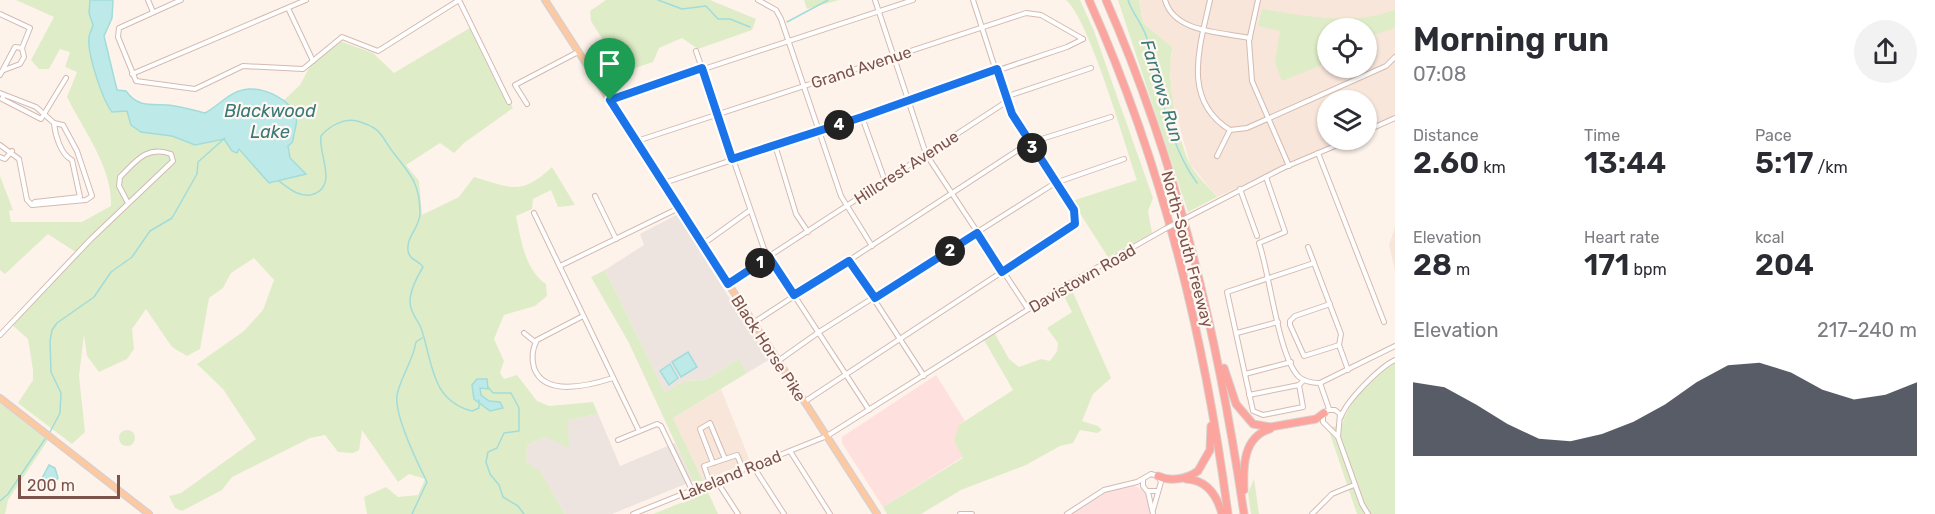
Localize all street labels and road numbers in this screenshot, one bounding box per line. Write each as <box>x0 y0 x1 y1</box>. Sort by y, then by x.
street label: Grand Avenue <box>809 42 914 93</box>
street label: Hillcrest Avenue <box>850 127 962 208</box>
street label: North-South Freeway <box>1157 169 1218 330</box>
street label: Davistown Road <box>1025 240 1139 317</box>
street label: Black Horse Pike <box>727 292 810 405</box>
street label: Lakeland Road <box>676 446 784 505</box>

